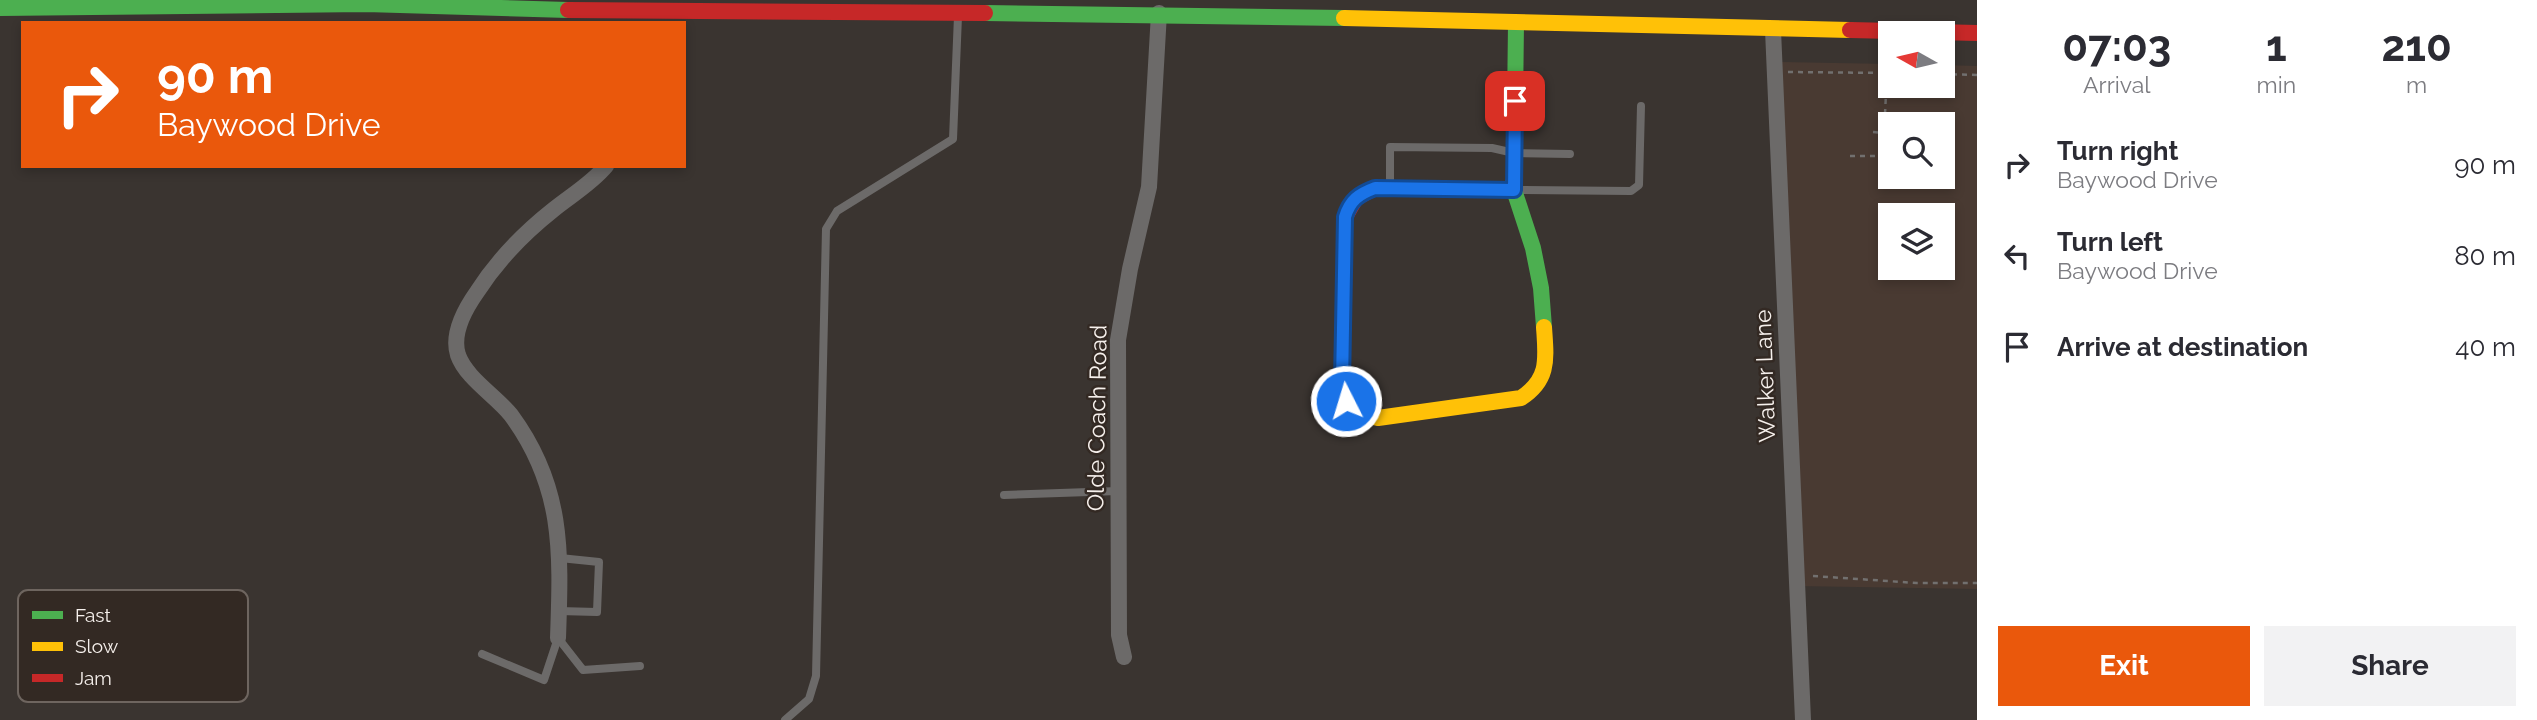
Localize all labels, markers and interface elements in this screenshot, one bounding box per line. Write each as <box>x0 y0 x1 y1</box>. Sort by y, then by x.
north arrow <box>1878 21 1955 98</box>
map controls <box>1878 21 1955 280</box>
text: 07:03 <box>2062 22 2171 71</box>
text: 1 <box>2266 22 2287 71</box>
text: 210 <box>2381 22 2452 71</box>
text: 90 m <box>157 47 273 104</box>
icon: right <box>42 49 133 140</box>
pin <box>1485 71 1545 131</box>
text: Arrival <box>2083 71 2151 98</box>
text: min <box>2257 71 2296 98</box>
text: m <box>2406 71 2427 98</box>
icon: arrive <box>1496 82 1534 120</box>
text: Baywood Drive <box>157 106 381 143</box>
button: search <box>1878 112 1955 189</box>
text: Turn right <box>2057 136 2178 166</box>
icon: right <box>1998 146 2036 184</box>
text: 90 m <box>2454 150 2516 180</box>
text: Baywood Drive <box>2057 166 2218 193</box>
button: layers <box>1878 203 1955 280</box>
text: Turn left <box>2057 227 2163 257</box>
icon: left <box>1998 237 2036 275</box>
text: 80 m <box>2454 241 2516 271</box>
text: Baywood Drive <box>2057 257 2218 284</box>
street label: Walker Lane <box>1749 309 1780 443</box>
street label: Olde Coach Road <box>1081 325 1112 511</box>
icon: arrive <box>1998 328 2036 366</box>
text: Arrive at destination <box>2057 332 2308 362</box>
text: 40 m <box>2455 332 2516 362</box>
position arrow <box>1309 364 1383 438</box>
legend <box>18 590 248 702</box>
text: Fast <box>75 604 111 626</box>
button: Exit <box>1998 626 2250 706</box>
button: Share <box>2264 626 2516 706</box>
text: Slow <box>75 635 119 657</box>
text: Jam <box>75 667 112 689</box>

